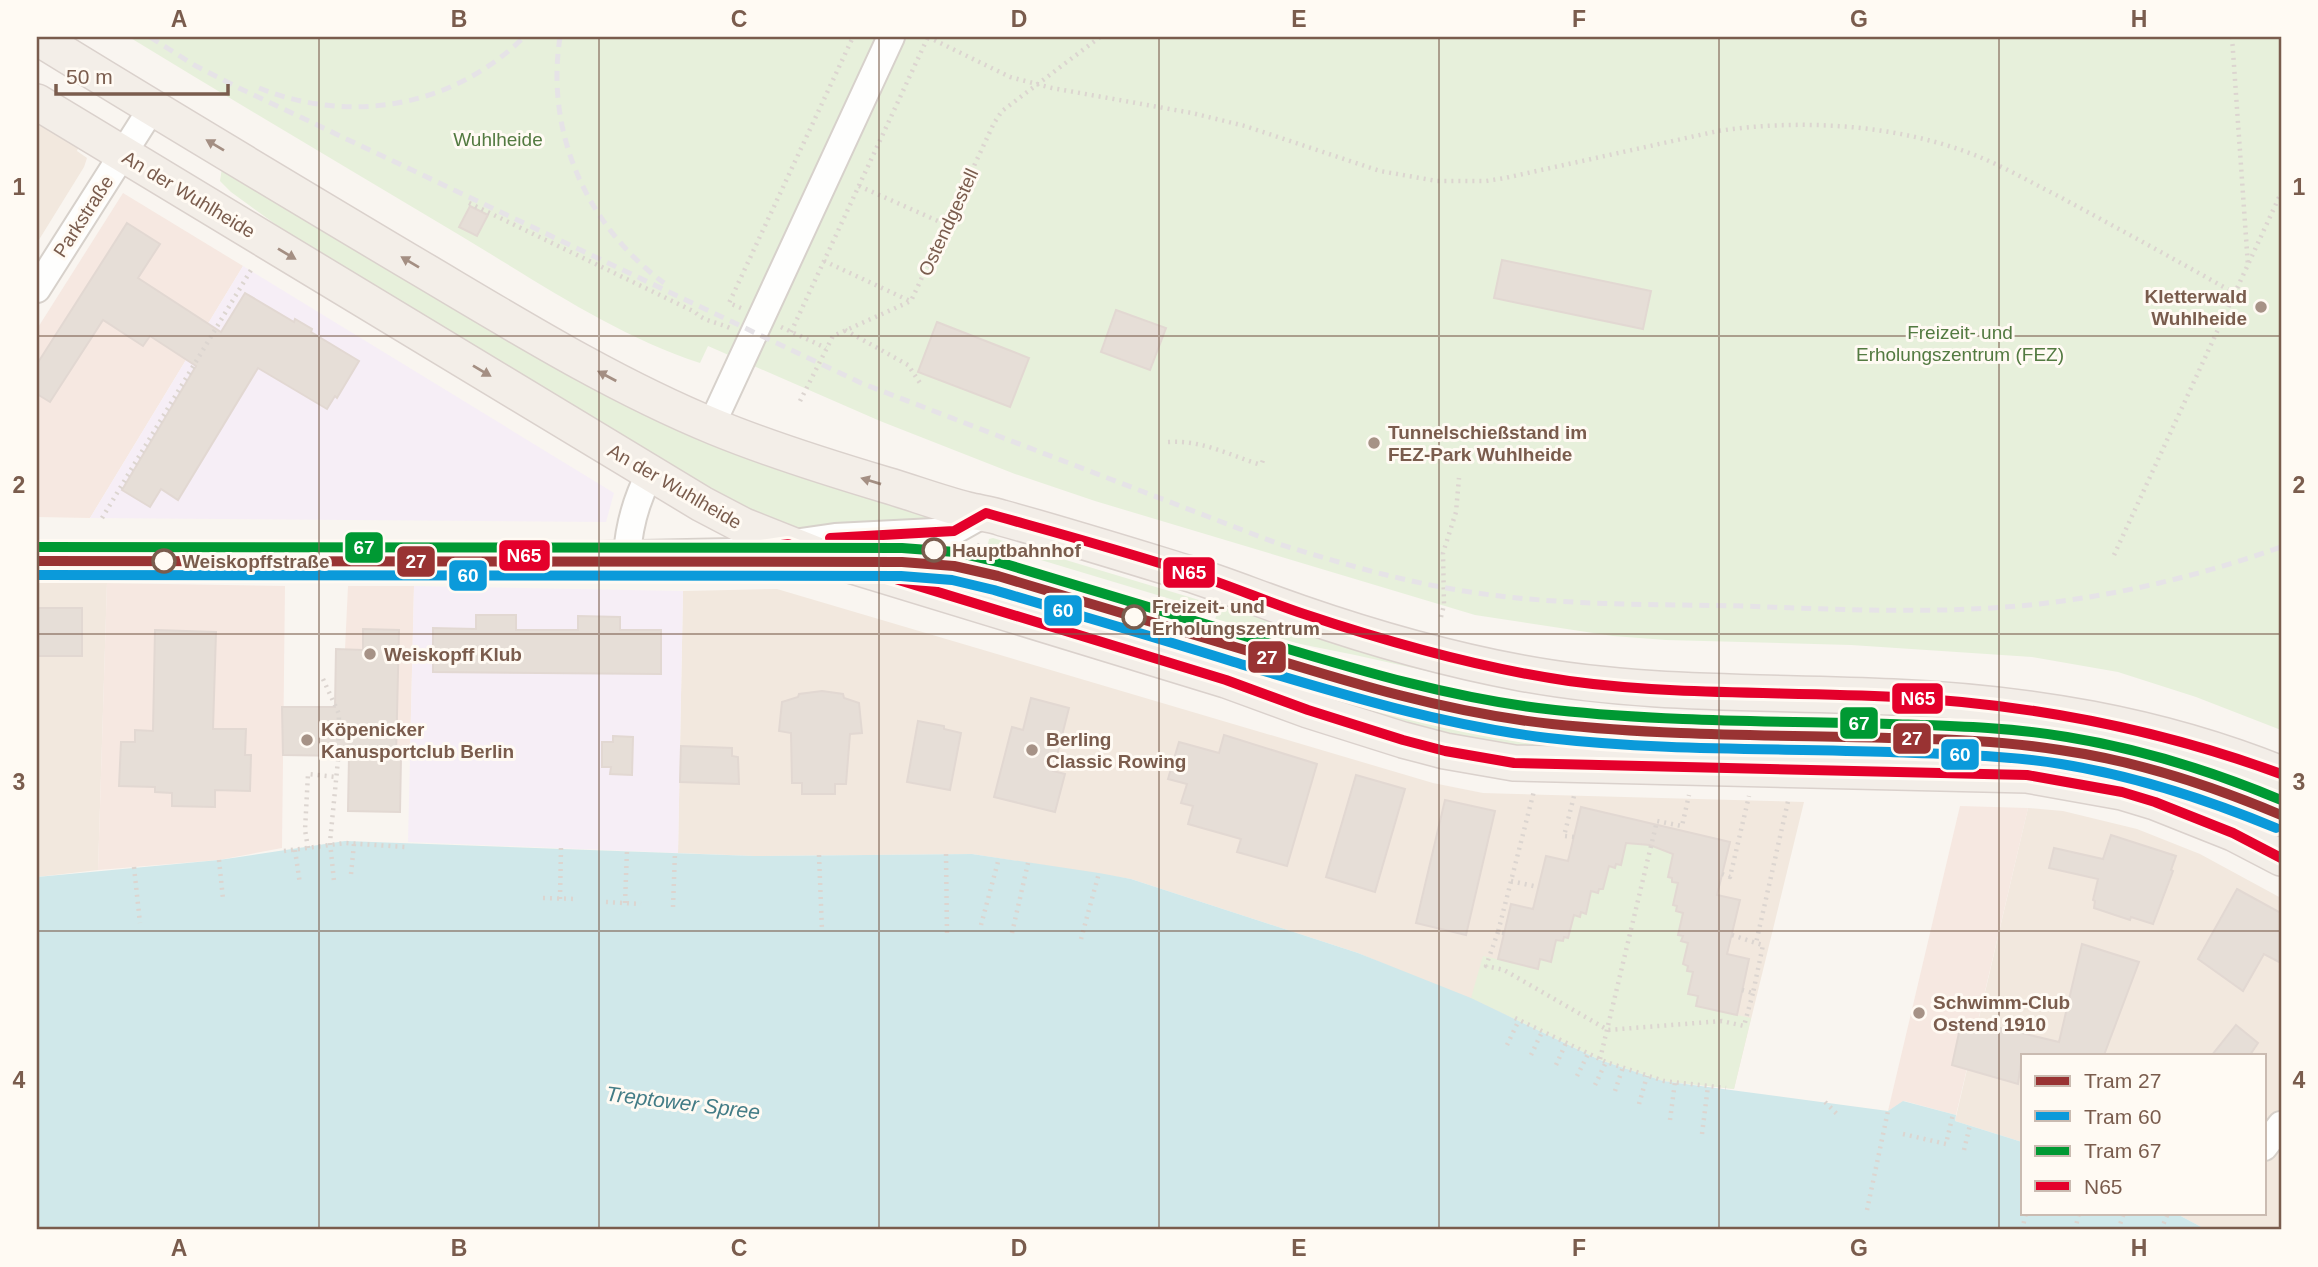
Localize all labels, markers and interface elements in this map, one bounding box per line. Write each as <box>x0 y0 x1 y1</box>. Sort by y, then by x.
text: A <box>171 6 187 32</box>
text: B <box>451 6 467 32</box>
text: C <box>731 6 747 32</box>
text: D <box>1011 6 1027 32</box>
text: E <box>1291 6 1307 32</box>
text: F <box>1572 6 1586 32</box>
text: G <box>1850 6 1868 32</box>
text: H <box>2131 6 2147 32</box>
scale bar <box>56 52 228 96</box>
text: 50 m <box>66 65 113 88</box>
park label: Wuhlheide <box>453 129 543 150</box>
one-way arrow <box>205 139 224 152</box>
street label: An der Wuhlheide <box>119 147 259 242</box>
street label: Ostendgestell <box>914 165 983 279</box>
street label: Parkstraße <box>49 172 118 261</box>
text: 1 <box>13 174 26 200</box>
text: 1 <box>2293 174 2306 200</box>
one-way arrow <box>278 247 297 260</box>
one-way arrow <box>401 256 420 268</box>
place label: Kletterwald Wuhlheide <box>2145 286 2247 329</box>
marker: Kletterwald Wuhlheide <box>2253 299 2269 315</box>
park label: Freizeit- und Erholungszentrum (FEZ) <box>1856 322 2064 365</box>
one-way arrow <box>473 365 492 378</box>
one-way arrow <box>597 370 617 381</box>
place label: Tunnelschießstand im FEZ-Park Wuhlheide <box>1388 422 1587 465</box>
marker: Tunnelschießstand im FEZ-Park Wuhlheide <box>1366 435 1382 451</box>
street label: An der Wuhlheide <box>604 440 745 533</box>
text: 2 <box>13 472 25 498</box>
text: 2 <box>2293 472 2305 498</box>
one-way arrow <box>861 475 882 485</box>
line badge: 67 <box>344 531 384 564</box>
text: 67 <box>353 537 375 558</box>
marker: Hauptbahnhof <box>922 538 946 562</box>
line badge: N65 <box>498 539 551 572</box>
place label: Hauptbahnhof <box>952 540 1081 561</box>
line badge: 27 <box>396 545 436 578</box>
text: N65 <box>507 545 542 566</box>
marker: Weiskopffstraße <box>152 549 176 573</box>
place label: Weiskopffstraße <box>182 551 329 572</box>
text: 27 <box>405 551 427 572</box>
line badge: N65 <box>1162 556 1216 589</box>
line badge: 60 <box>448 559 488 592</box>
text: N65 <box>1172 562 1207 583</box>
text: 60 <box>457 565 479 586</box>
line badge: 60 <box>1043 594 1083 627</box>
place label: Freizeit- und Erholungszentrum <box>1152 596 1320 639</box>
text: 60 <box>1052 600 1074 621</box>
marker: Freizeit- und Erholungszentrum <box>1122 605 1146 629</box>
line badge: 27 <box>1247 640 1287 674</box>
place label: Weiskopff Klub <box>384 644 522 665</box>
marker: Weiskopff Klub <box>362 646 378 662</box>
text: 27 <box>1256 647 1278 668</box>
line badge: N65 <box>1891 682 1944 715</box>
text: N65 <box>1901 688 1936 709</box>
line badge: 67 <box>1839 706 1879 740</box>
text: 67 <box>1848 713 1870 734</box>
place label: Köpenicker Kanusportclub Berlin <box>321 719 514 762</box>
line badge: 27 <box>1892 722 1932 755</box>
text: 27 <box>1901 728 1923 749</box>
place label: Berling Classic Rowing <box>1046 729 1186 772</box>
marker: Köpenicker Kanusportclub Berlin <box>299 732 315 748</box>
line badge: 60 <box>1940 738 1980 771</box>
marker: Berling Classic Rowing <box>1024 742 1040 758</box>
text: 60 <box>1949 744 1971 765</box>
text: 3 <box>13 769 25 795</box>
text: 3 <box>2293 769 2305 795</box>
place label: Schwimm-Club Ostend 1910 <box>1933 992 2070 1035</box>
marker: Schwimm-Club Ostend 1910 <box>1911 1005 1927 1021</box>
legend <box>2021 1054 2266 1214</box>
text: 4 <box>13 1067 26 1093</box>
text: 4 <box>2293 1067 2306 1093</box>
text: Tram 27 <box>2084 1069 2161 1092</box>
water label: Treptower Spree <box>605 1082 761 1123</box>
text: Tram 60 <box>2084 1105 2161 1128</box>
text: Tram 67 <box>2084 1139 2161 1162</box>
text: N65 <box>2084 1175 2123 1198</box>
text: A <box>171 1235 187 1261</box>
text: B <box>451 1235 467 1261</box>
text: C <box>731 1235 747 1261</box>
text: D <box>1011 1235 1027 1261</box>
text: E <box>1291 1235 1307 1261</box>
text: F <box>1572 1235 1586 1261</box>
text: G <box>1850 1235 1868 1261</box>
text: H <box>2131 1235 2147 1261</box>

